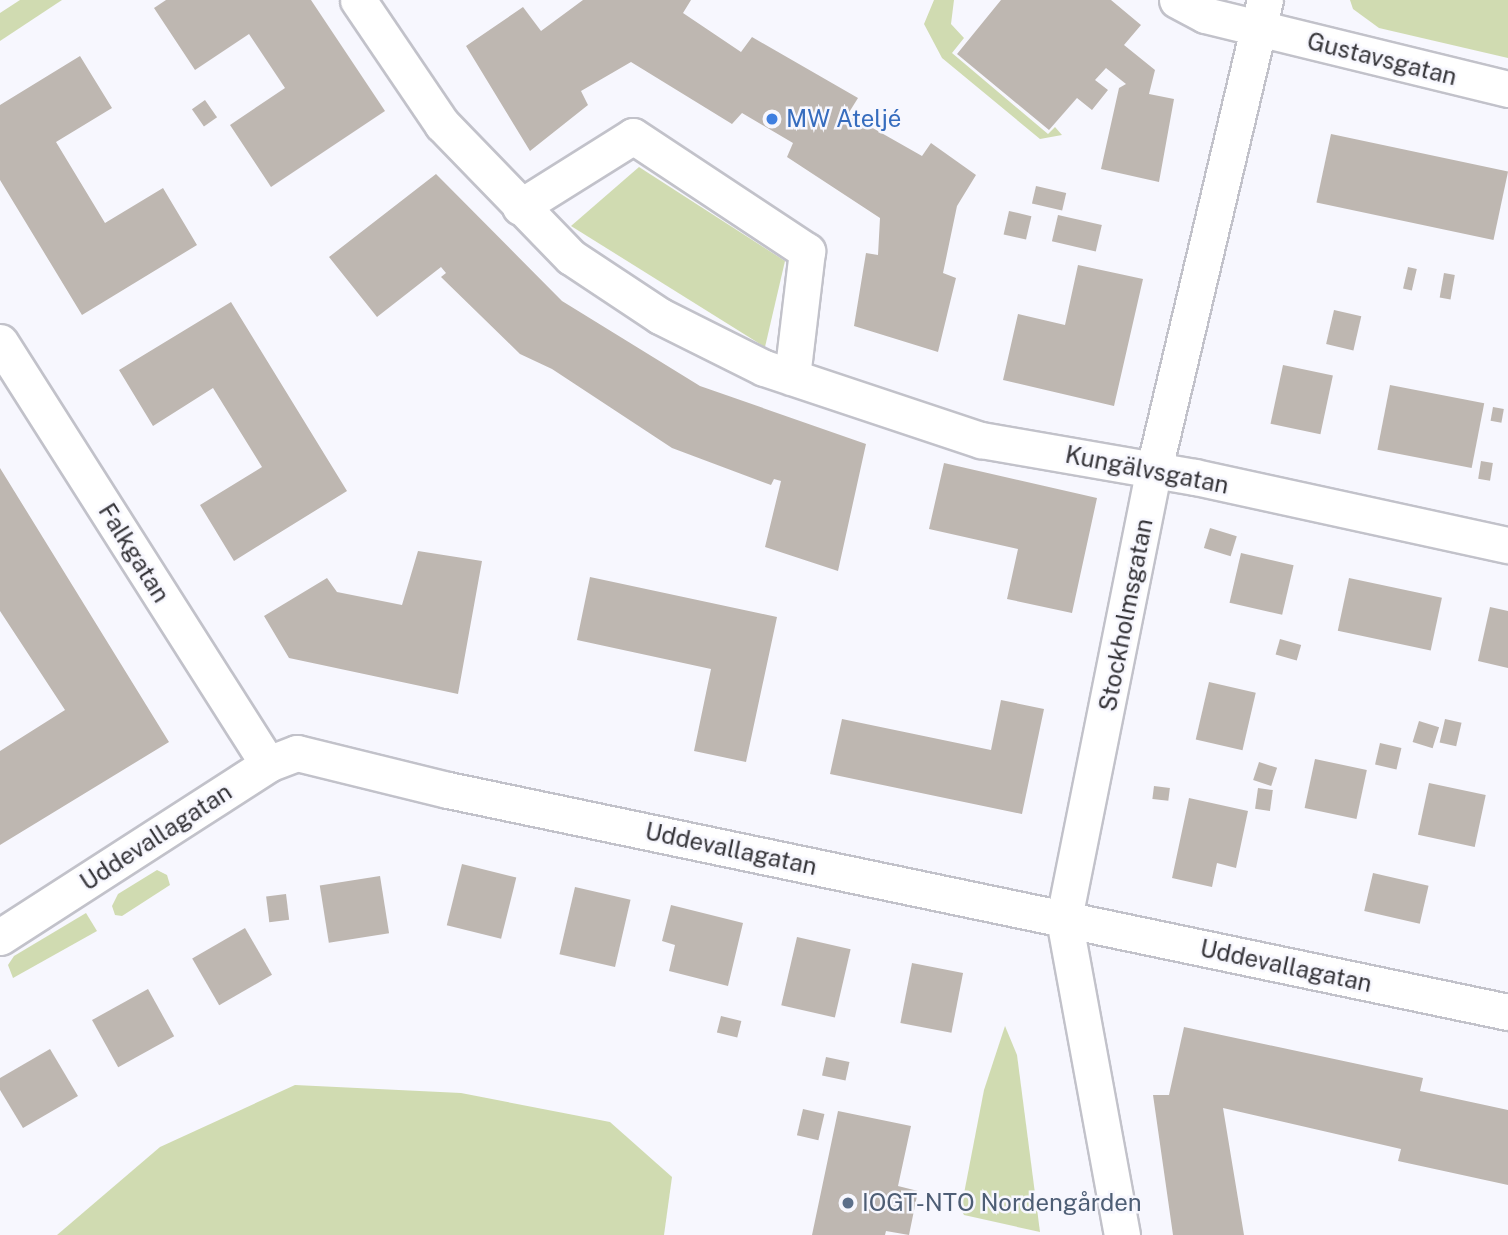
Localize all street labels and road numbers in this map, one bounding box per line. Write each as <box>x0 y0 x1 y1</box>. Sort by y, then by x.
street label: Gustavsgatan <box>1304 26 1460 92</box>
street label: Kungälvsgatan <box>1063 440 1231 500</box>
street label: Falkgatan <box>92 498 176 608</box>
street label: Stockholmsgatan <box>1093 516 1159 714</box>
street label: Uddevallagatan <box>75 777 237 897</box>
street label: Uddevallagatan <box>642 817 820 881</box>
street label: Uddevallagatan <box>1197 934 1375 998</box>

